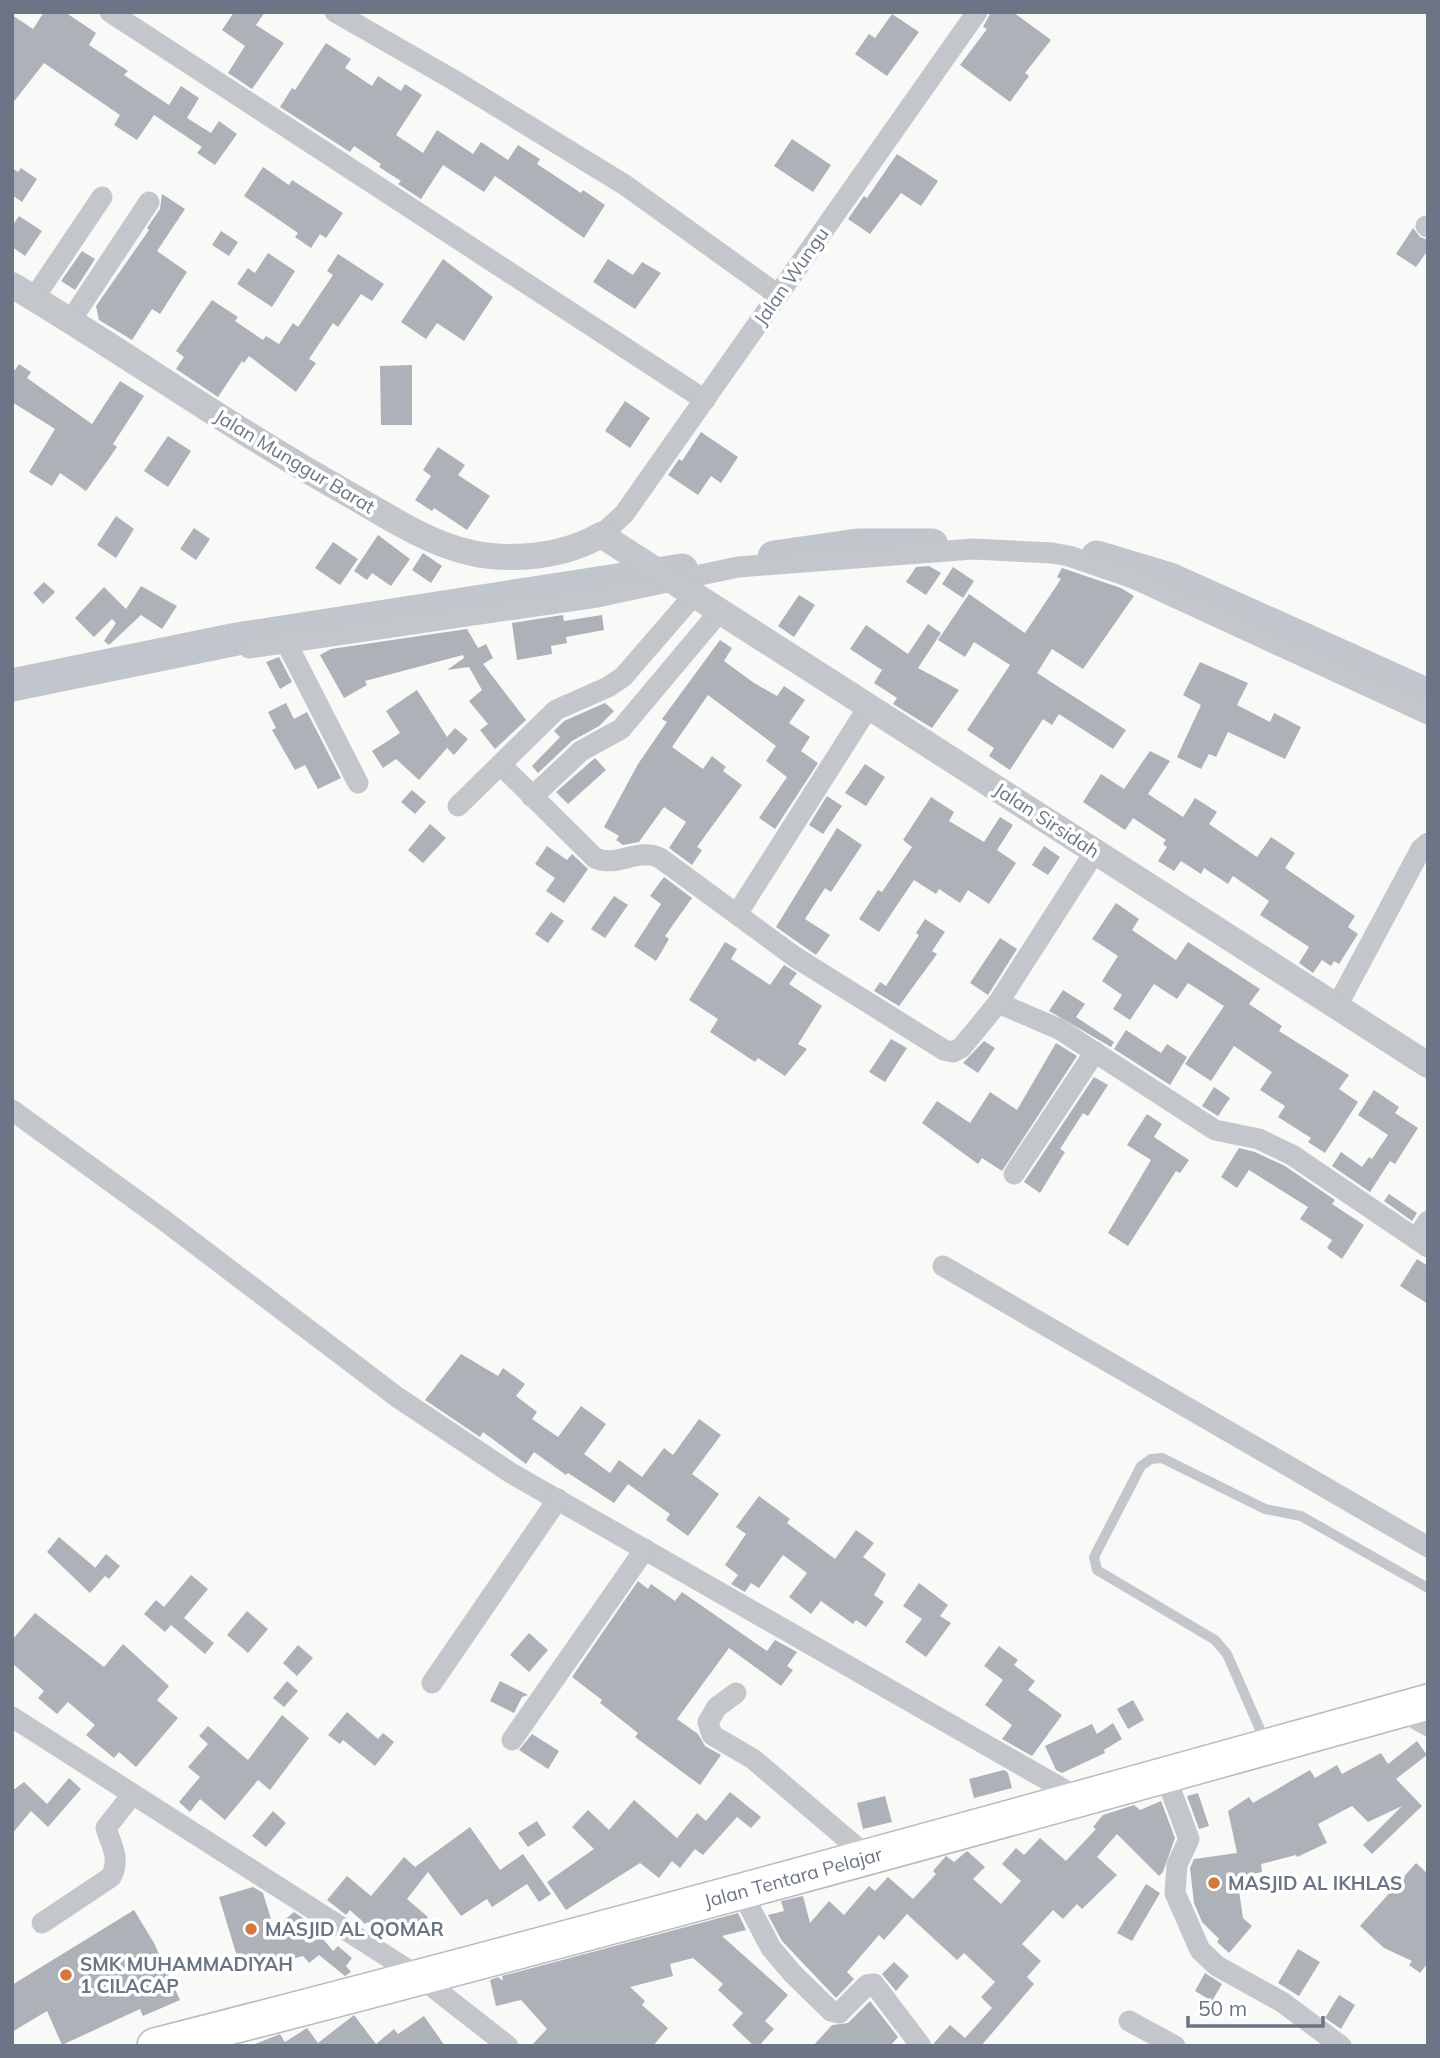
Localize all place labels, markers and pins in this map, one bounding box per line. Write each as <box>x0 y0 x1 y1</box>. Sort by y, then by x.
place label: MASJID AL IKHLAS <box>1228 1871 1402 1895</box>
marker: MASJID AL IKHLAS <box>1206 1875 1222 1891</box>
place label: MASJID AL QOMAR <box>265 1917 444 1941</box>
marker: MASJID AL QOMAR <box>243 1921 259 1937</box>
place label: SMK MUHAMMADIYAH 1 CILACAP <box>80 1952 293 1998</box>
marker: SMK MUHAMMADIYAH 1 CILACAP <box>58 1967 74 1983</box>

